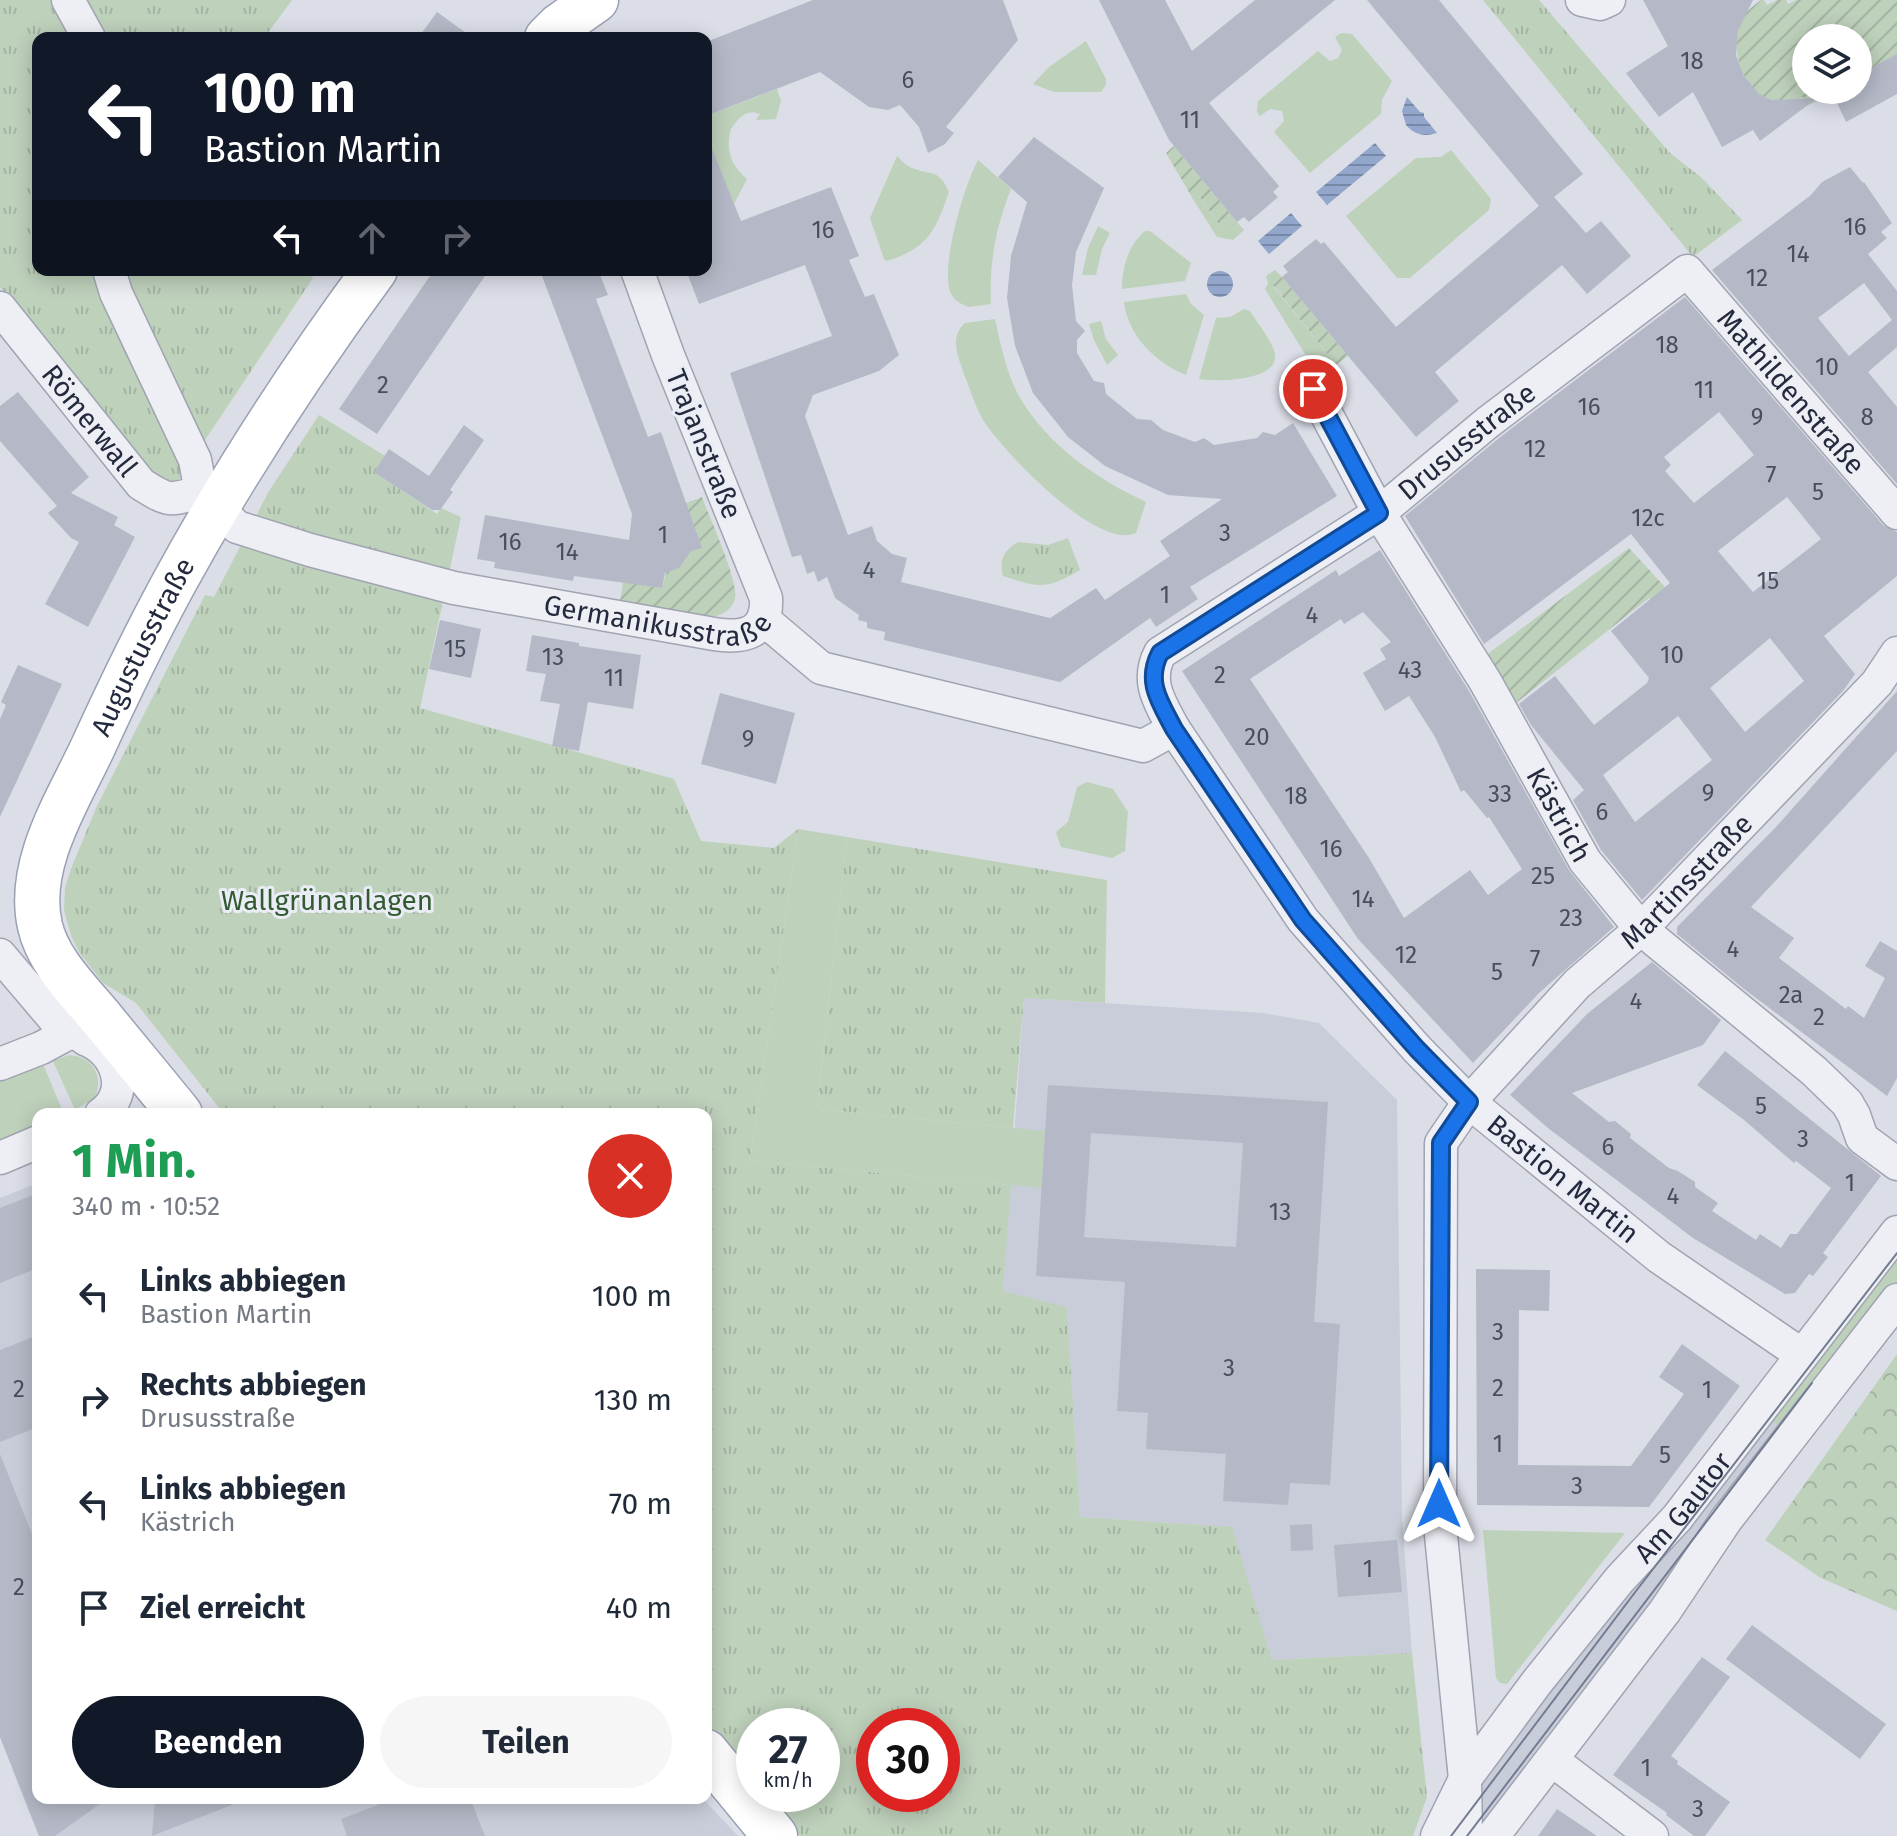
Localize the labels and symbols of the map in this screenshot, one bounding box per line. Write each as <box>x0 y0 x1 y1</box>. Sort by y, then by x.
house number: 18 <box>1680 47 1704 75</box>
house number: 6 <box>902 66 914 94</box>
house number: 11 <box>1180 106 1200 134</box>
house number: 16 <box>1843 213 1867 241</box>
house number: 16 <box>811 216 835 244</box>
house number: 14 <box>1786 240 1810 268</box>
house number: 12 <box>1746 264 1768 292</box>
street label: Mathildenstraße <box>1711 302 1872 481</box>
house number: 18 <box>1655 331 1679 359</box>
house number: 10 <box>1815 353 1839 381</box>
pin <box>1279 355 1347 423</box>
street label: Römerwall <box>35 358 145 483</box>
street label: Trajanstraße <box>659 365 749 523</box>
house number: 2 <box>377 371 389 399</box>
street label: Drususstraße <box>1391 376 1542 507</box>
house number: 11 <box>1694 376 1714 404</box>
house number: 16 <box>1577 393 1601 421</box>
house number: 9 <box>1751 403 1763 431</box>
house number: 8 <box>1860 403 1874 431</box>
house number: 12 <box>1524 435 1546 463</box>
house number: 7 <box>1766 461 1776 489</box>
house number: 5 <box>1812 478 1824 506</box>
house number: 12c <box>1631 504 1665 532</box>
house number: 3 <box>1219 519 1231 547</box>
house number: 1 <box>658 521 668 549</box>
house number: 16 <box>498 528 522 556</box>
house number: 14 <box>555 538 579 566</box>
street label: Augustusstraße <box>84 552 201 741</box>
house number: 4 <box>863 556 876 584</box>
house number: 15 <box>1757 567 1779 595</box>
house number: 1 <box>1160 581 1170 609</box>
street label: Germanikusstraße <box>541 588 779 652</box>
house number: 4 <box>1306 601 1319 629</box>
house number: 15 <box>444 635 466 663</box>
house number: 10 <box>1660 641 1684 669</box>
house number: 13 <box>542 643 564 671</box>
house number: 43 <box>1398 656 1422 684</box>
house number: 2 <box>1214 661 1226 689</box>
house number: 11 <box>604 664 624 692</box>
house number: 20 <box>1244 723 1270 751</box>
house number: 9 <box>742 725 754 753</box>
street label: Kästrich <box>1520 762 1599 868</box>
house number: 9 <box>1702 779 1714 807</box>
house number: 33 <box>1488 780 1512 808</box>
house number: 18 <box>1284 782 1308 810</box>
house number: 6 <box>1596 798 1608 826</box>
street label: Martinsstraße <box>1614 807 1759 956</box>
house number: 16 <box>1319 835 1343 863</box>
house number: 25 <box>1531 862 1555 890</box>
park label: Wallgrünanlagen <box>221 884 433 917</box>
house number: 14 <box>1351 885 1375 913</box>
house number: 23 <box>1559 904 1583 932</box>
house number: 4 <box>1727 935 1740 963</box>
house number: 12 <box>1395 941 1417 969</box>
house number: 7 <box>1530 945 1540 973</box>
house number: 5 <box>1491 958 1503 986</box>
house number: 2a <box>1779 981 1803 1009</box>
house number: 4 <box>1630 987 1643 1015</box>
house number: 2 <box>1813 1003 1825 1031</box>
house number: 5 <box>1755 1092 1767 1120</box>
street label: Bastion Martin <box>1481 1108 1645 1250</box>
house number: 3 <box>1797 1125 1809 1153</box>
house number: 6 <box>1602 1133 1614 1161</box>
house number: 1 <box>1845 1169 1855 1197</box>
house number: 4 <box>1667 1182 1680 1210</box>
house number: 13 <box>1269 1198 1291 1226</box>
house number: 3 <box>1492 1318 1504 1346</box>
house number: 3 <box>1223 1354 1235 1382</box>
house number: 2 <box>1492 1374 1504 1402</box>
house number: 2 <box>13 1375 25 1403</box>
house number: 1 <box>1702 1376 1712 1404</box>
house number: 1 <box>1493 1430 1503 1458</box>
house number: 5 <box>1659 1441 1671 1469</box>
street label: Am Gautor <box>1627 1445 1738 1569</box>
position arrow <box>1397 1462 1481 1546</box>
house number: 3 <box>1571 1472 1583 1500</box>
house number: 1 <box>1363 1555 1373 1583</box>
house number: 2 <box>13 1573 25 1601</box>
speed limit sign: 30 <box>856 1708 960 1812</box>
house number: 1 <box>1641 1754 1651 1782</box>
house number: 3 <box>1692 1795 1704 1823</box>

